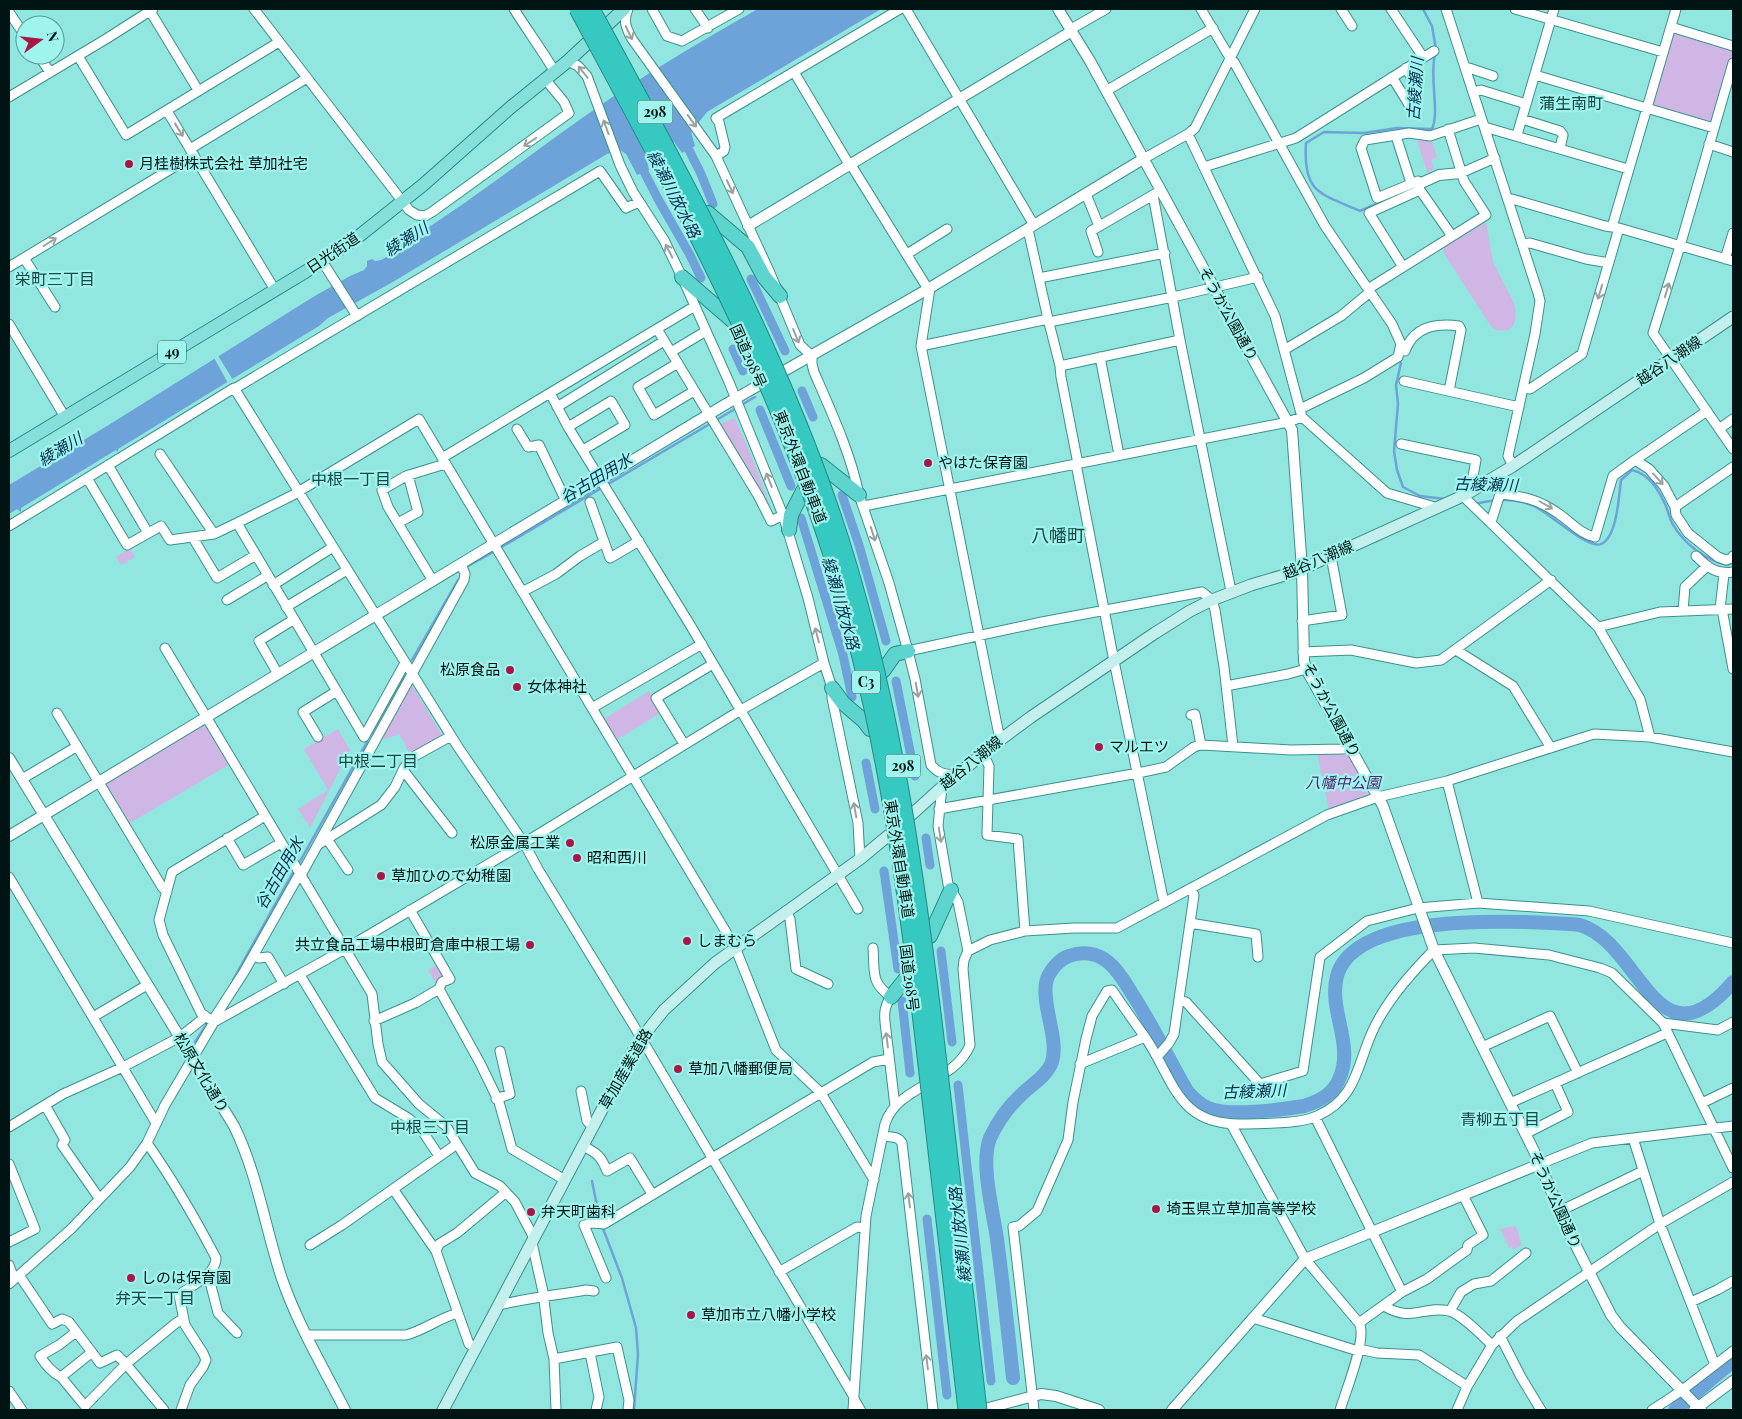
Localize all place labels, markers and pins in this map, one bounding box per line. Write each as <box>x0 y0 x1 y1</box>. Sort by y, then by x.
place label: 月桂樹株式会社 草加社宅 <box>139 153 308 173</box>
marker: 月桂樹株式会社 草加社宅 <box>123 158 135 170</box>
place label: やはた保育園 <box>938 452 1028 472</box>
marker: やはた保育園 <box>922 457 934 469</box>
place label: 松原食品 <box>440 659 500 679</box>
marker: 松原食品 <box>504 664 516 676</box>
place label: 女体神社 <box>527 676 587 696</box>
marker: 女体神社 <box>511 681 523 693</box>
place label: マルエツ <box>1109 736 1169 756</box>
marker: マルエツ <box>1093 741 1105 753</box>
place label: 松原金属工業 <box>470 832 560 852</box>
marker: 松原金属工業 <box>564 837 576 849</box>
place label: 昭和西川 <box>587 847 647 867</box>
marker: 昭和西川 <box>571 852 583 864</box>
place label: 草加ひので幼稚園 <box>391 865 511 885</box>
marker: 草加ひので幼稚園 <box>375 870 387 882</box>
place label: しまむら <box>697 930 757 950</box>
place label: 共立食品工場中根町倉庫中根工場 <box>295 934 520 954</box>
marker: しまむら <box>681 935 693 947</box>
marker: 共立食品工場中根町倉庫中根工場 <box>524 939 536 951</box>
place label: 草加八幡郵便局 <box>688 1058 793 1078</box>
marker: 草加八幡郵便局 <box>672 1063 684 1075</box>
place label: 埼玉県立草加高等学校 <box>1166 1198 1316 1218</box>
place label: 弁天町歯科 <box>541 1201 616 1221</box>
marker: 埼玉県立草加高等学校 <box>1150 1203 1162 1215</box>
marker: 弁天町歯科 <box>525 1206 537 1218</box>
place label: しのは保育園 <box>141 1267 231 1287</box>
marker: しのは保育園 <box>125 1272 137 1284</box>
place label: 草加市立八幡小学校 <box>701 1304 836 1324</box>
marker: 草加市立八幡小学校 <box>685 1309 697 1321</box>

